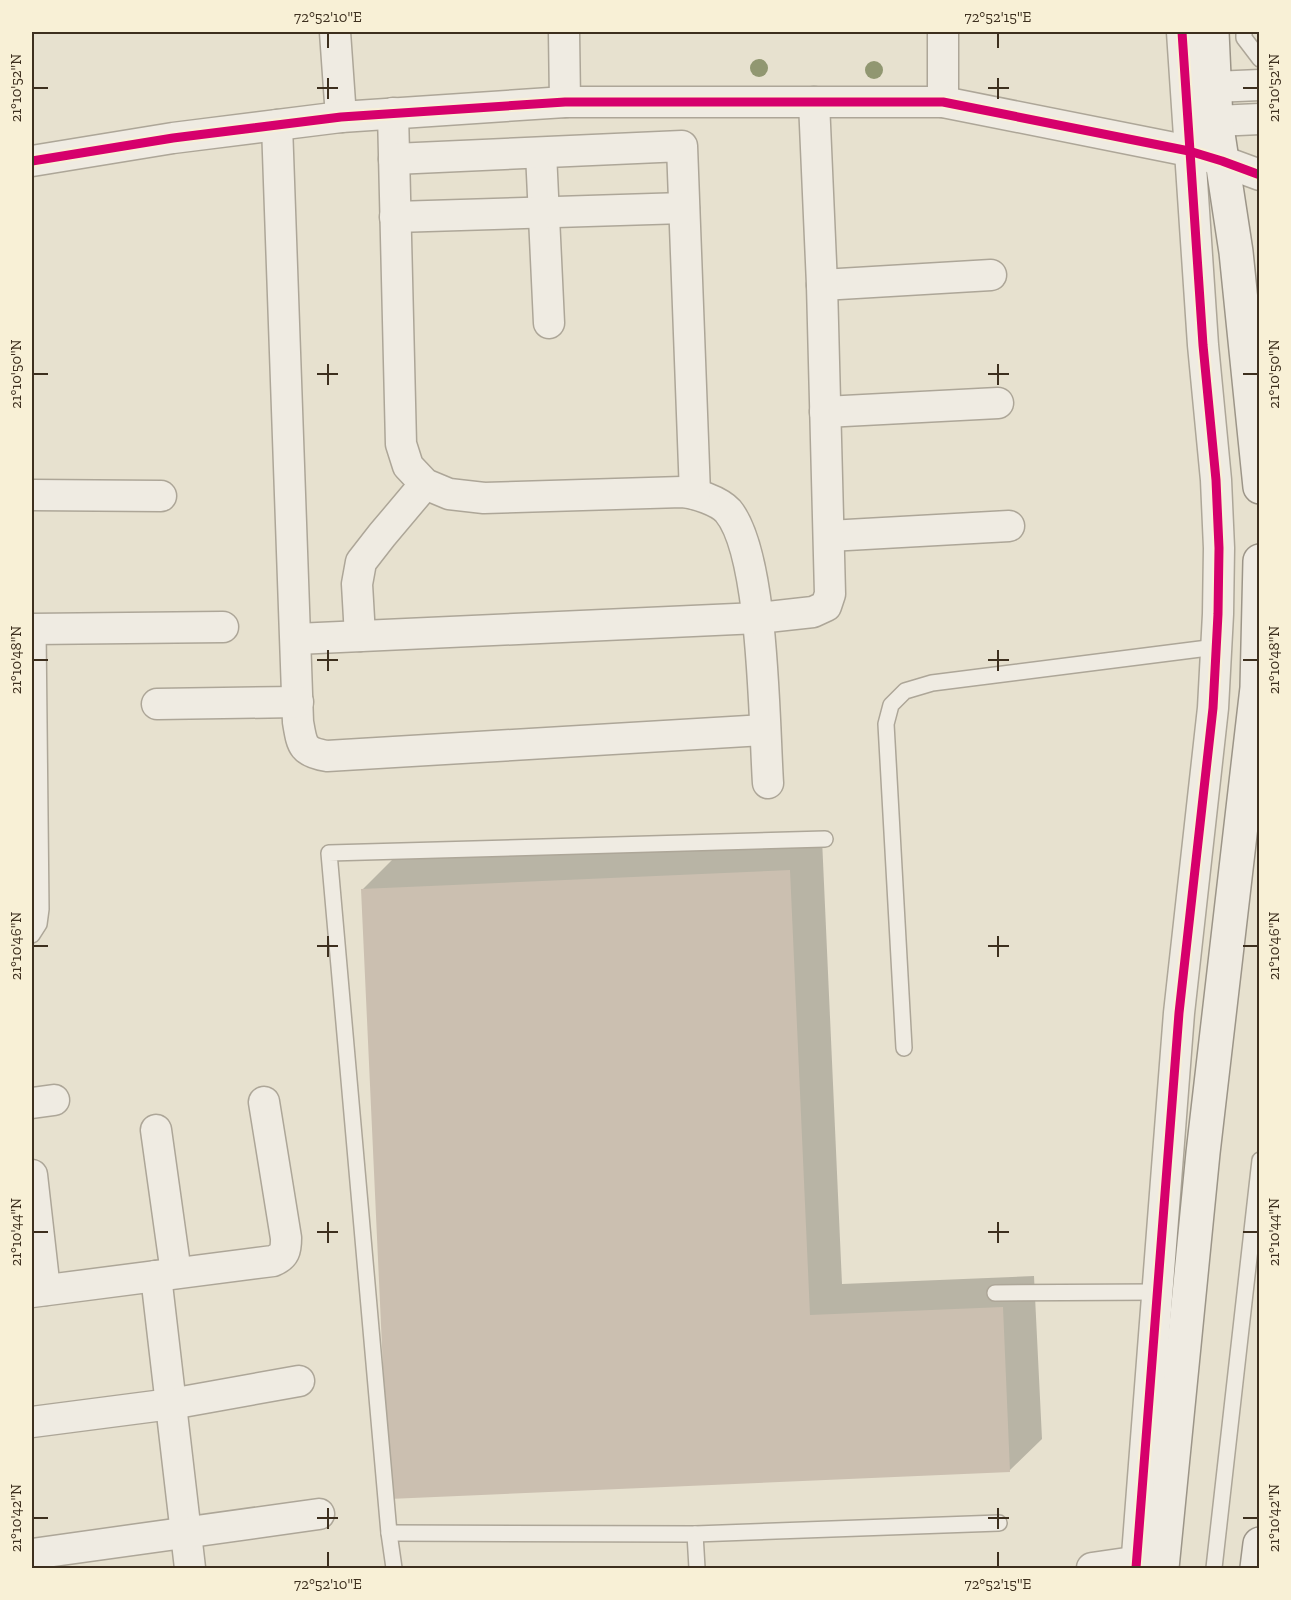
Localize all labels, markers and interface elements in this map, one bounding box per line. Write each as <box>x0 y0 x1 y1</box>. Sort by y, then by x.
text: 72°52'10"E <box>294 8 362 26</box>
text: 72°52'15"E <box>965 8 1032 26</box>
text: 21°10'52"N <box>7 54 25 122</box>
text: 21°10'52"N <box>1265 54 1283 122</box>
text: 21°10'50"N <box>7 339 25 409</box>
text: 21°10'50"N <box>1265 339 1283 409</box>
text: 21°10'48"N <box>7 626 25 694</box>
text: 21°10'48"N <box>1265 626 1283 694</box>
text: 21°10'46"N <box>7 912 25 980</box>
text: 21°10'46"N <box>1265 912 1283 980</box>
text: 21°10'44"N <box>7 1198 25 1266</box>
text: 21°10'44"N <box>1265 1198 1283 1266</box>
text: 21°10'42"N <box>7 1484 25 1552</box>
text: 21°10'42"N <box>1265 1484 1283 1552</box>
text: 72°52'10"E <box>294 1575 362 1593</box>
text: 72°52'15"E <box>965 1575 1032 1593</box>

